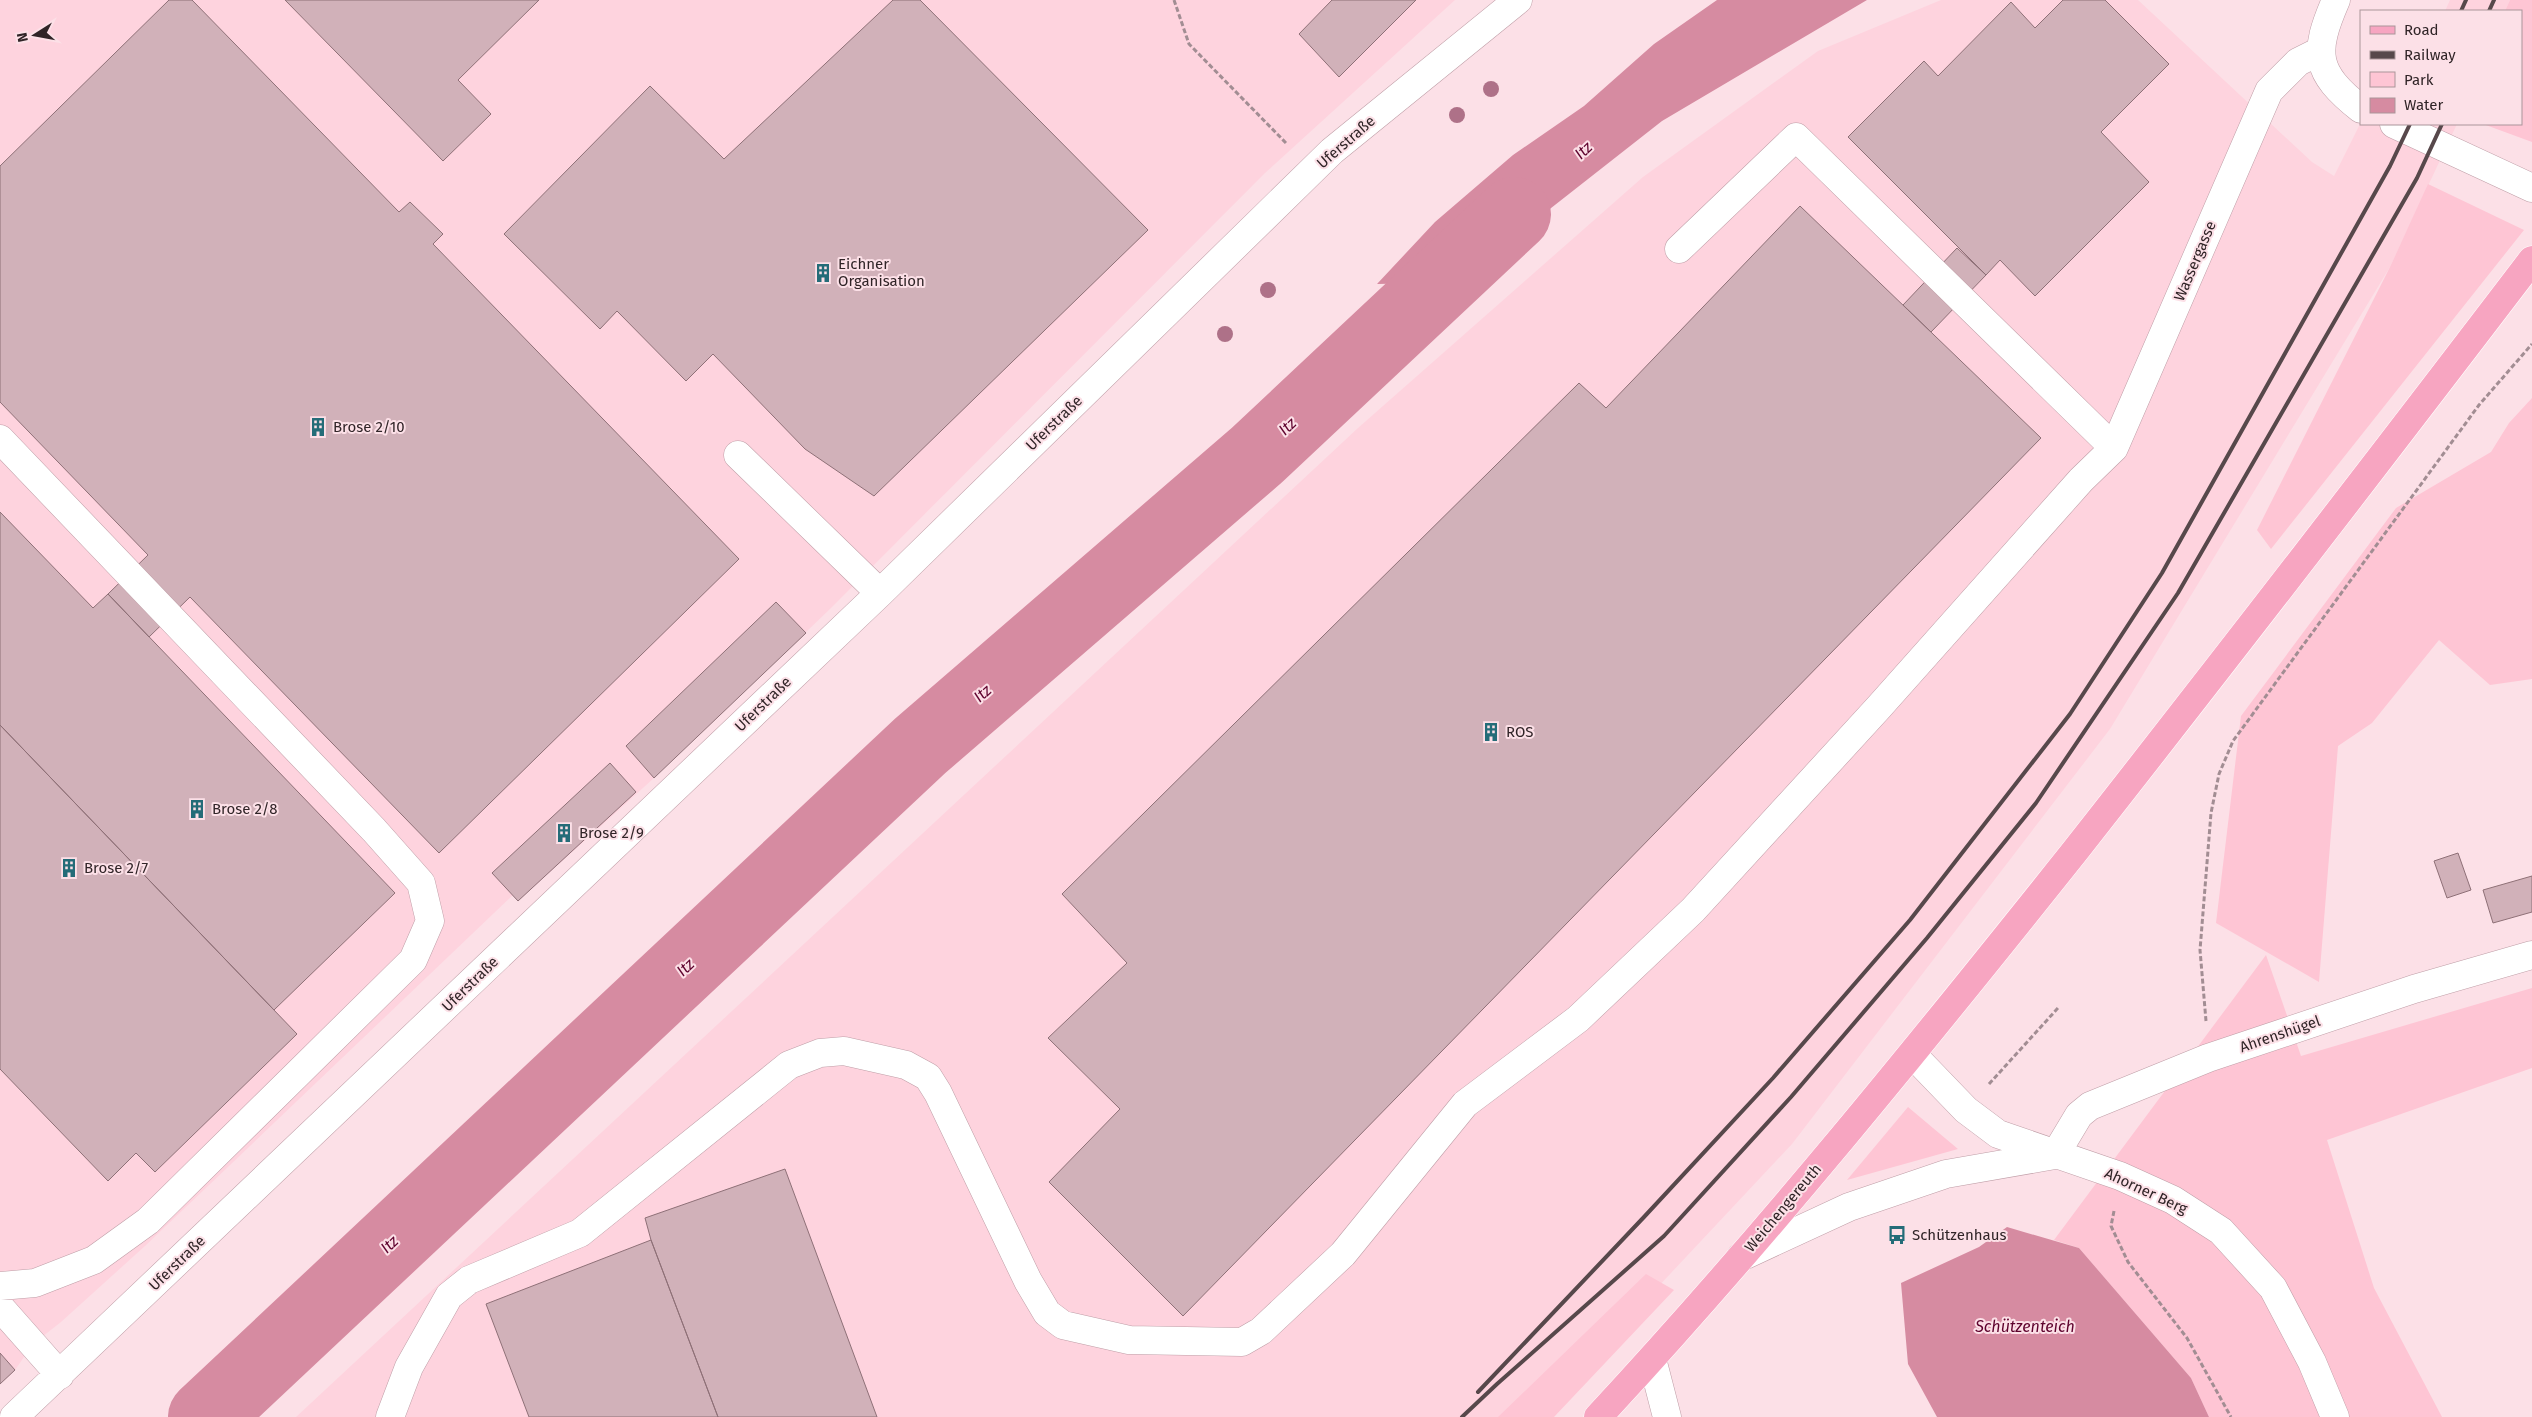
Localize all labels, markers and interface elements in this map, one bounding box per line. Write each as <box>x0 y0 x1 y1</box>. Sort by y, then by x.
north arrow <box>10 10 60 60</box>
legend <box>2360 10 2522 125</box>
text: Road <box>2404 21 2439 39</box>
text: N <box>13 31 32 44</box>
text: Railway <box>2404 46 2456 64</box>
text: Park <box>2404 71 2434 89</box>
text: Water <box>2404 96 2443 114</box>
street label: Uferstraße <box>1313 112 1379 172</box>
water label: Itz <box>1571 137 1596 163</box>
street label: Wassergasse <box>2170 218 2220 304</box>
place label: Eichner Organisation <box>838 255 925 290</box>
building icon: Eichner Organisation <box>812 262 834 284</box>
street label: Uferstraße <box>1022 392 1086 454</box>
water label: Itz <box>1275 413 1300 439</box>
building icon: Brose 2/10 <box>307 416 329 438</box>
place label: Brose 2/10 <box>333 418 405 436</box>
street label: Uferstraße <box>731 673 795 735</box>
water label: Itz <box>970 680 995 706</box>
building icon: ROS <box>1480 721 1502 743</box>
place label: ROS <box>1506 723 1534 741</box>
building icon: Brose 2/8 <box>186 798 208 820</box>
place label: Brose 2/8 <box>212 800 278 818</box>
building icon: Brose 2/9 <box>553 822 575 844</box>
place label: Brose 2/9 <box>579 824 644 842</box>
building icon: Brose 2/7 <box>58 857 80 879</box>
place label: Brose 2/7 <box>84 859 149 877</box>
street label: Uferstraße <box>438 953 502 1015</box>
water label: Itz <box>673 954 698 980</box>
street label: Ahrenshügel <box>2237 1012 2323 1056</box>
street label: Weichengereuth <box>1741 1160 1825 1256</box>
street label: Ahorner Berg <box>2102 1164 2190 1218</box>
bus stop icon: Schützenhaus <box>1886 1224 1908 1246</box>
place label: Schützenhaus <box>1912 1226 2006 1244</box>
water label: Itz <box>377 1231 402 1257</box>
street label: Uferstraße <box>145 1232 209 1294</box>
water label: Schützenteich <box>1974 1317 2075 1336</box>

